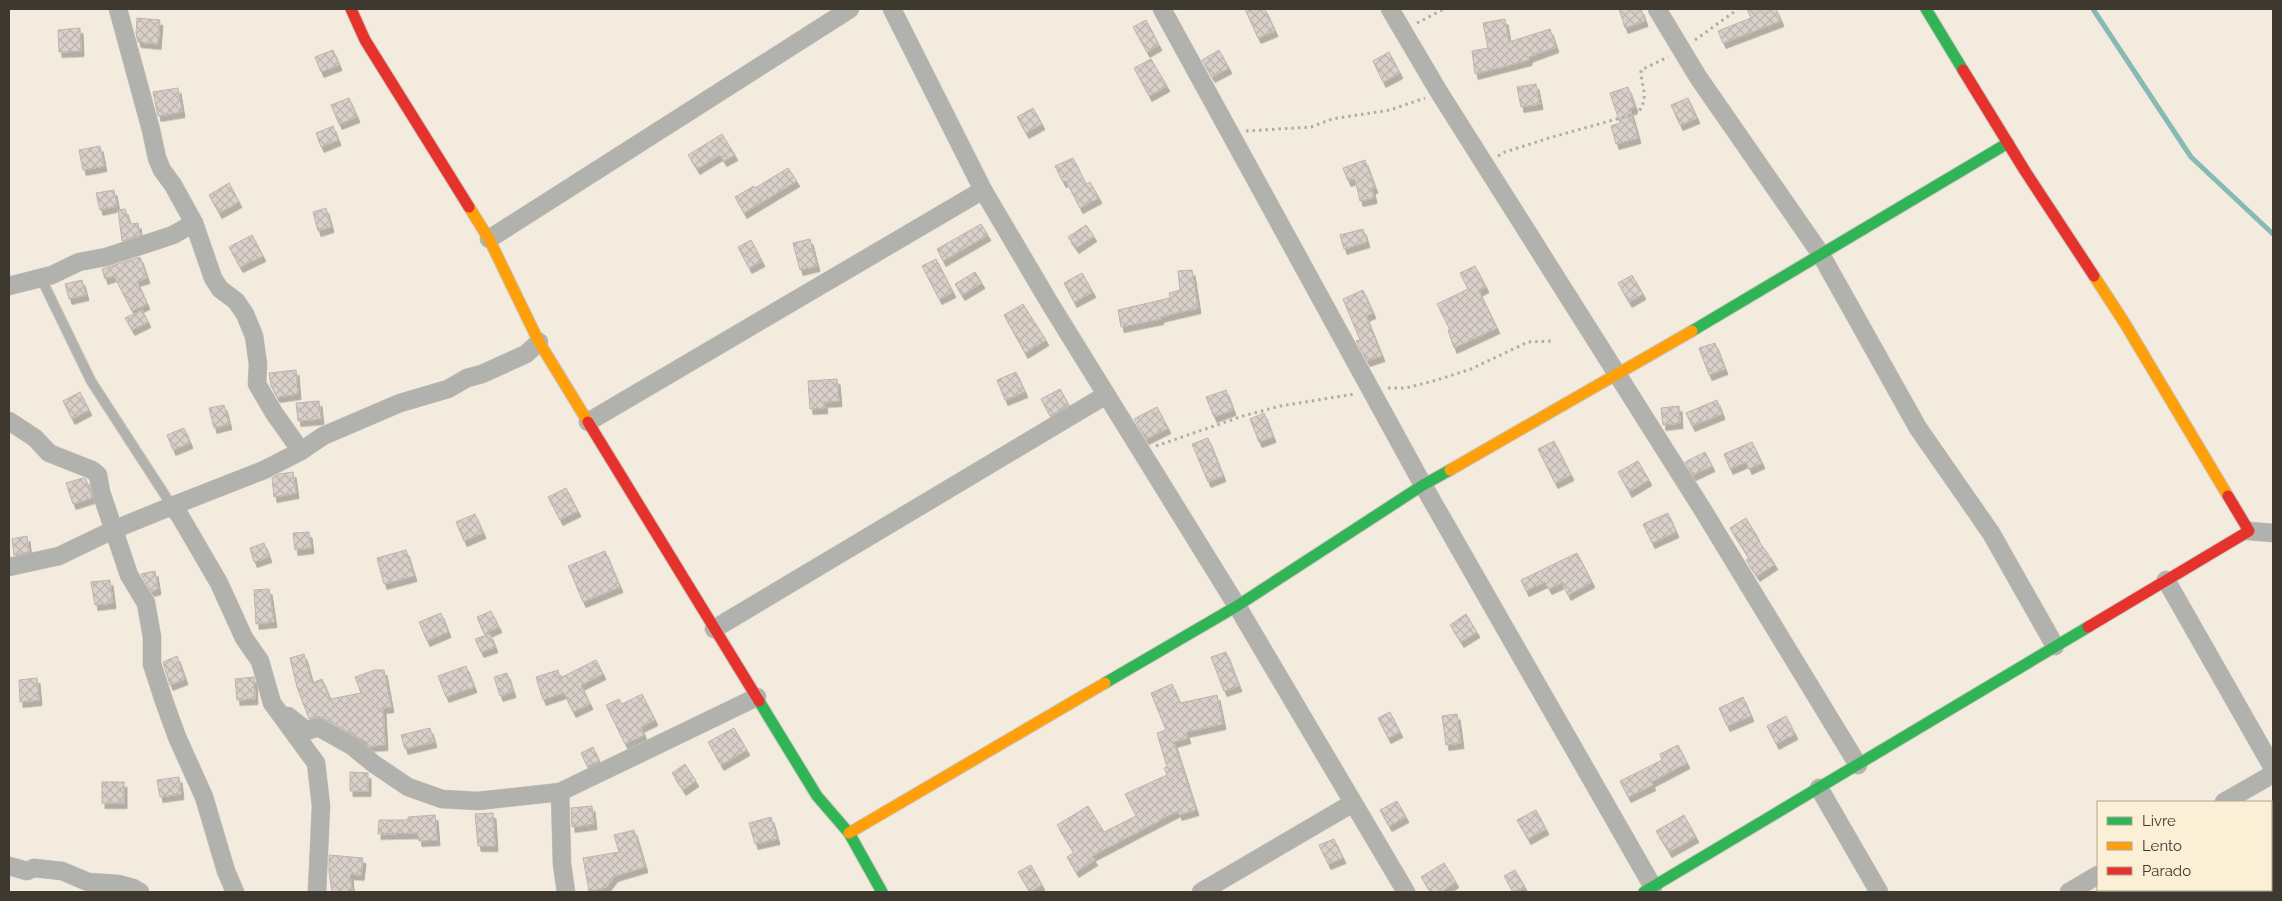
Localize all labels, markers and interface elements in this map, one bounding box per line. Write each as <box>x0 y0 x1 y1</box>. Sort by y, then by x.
legend <box>2097 801 2272 891</box>
text: Livre <box>2142 812 2176 830</box>
text: Lento <box>2142 837 2182 855</box>
text: Parado <box>2142 862 2191 880</box>

